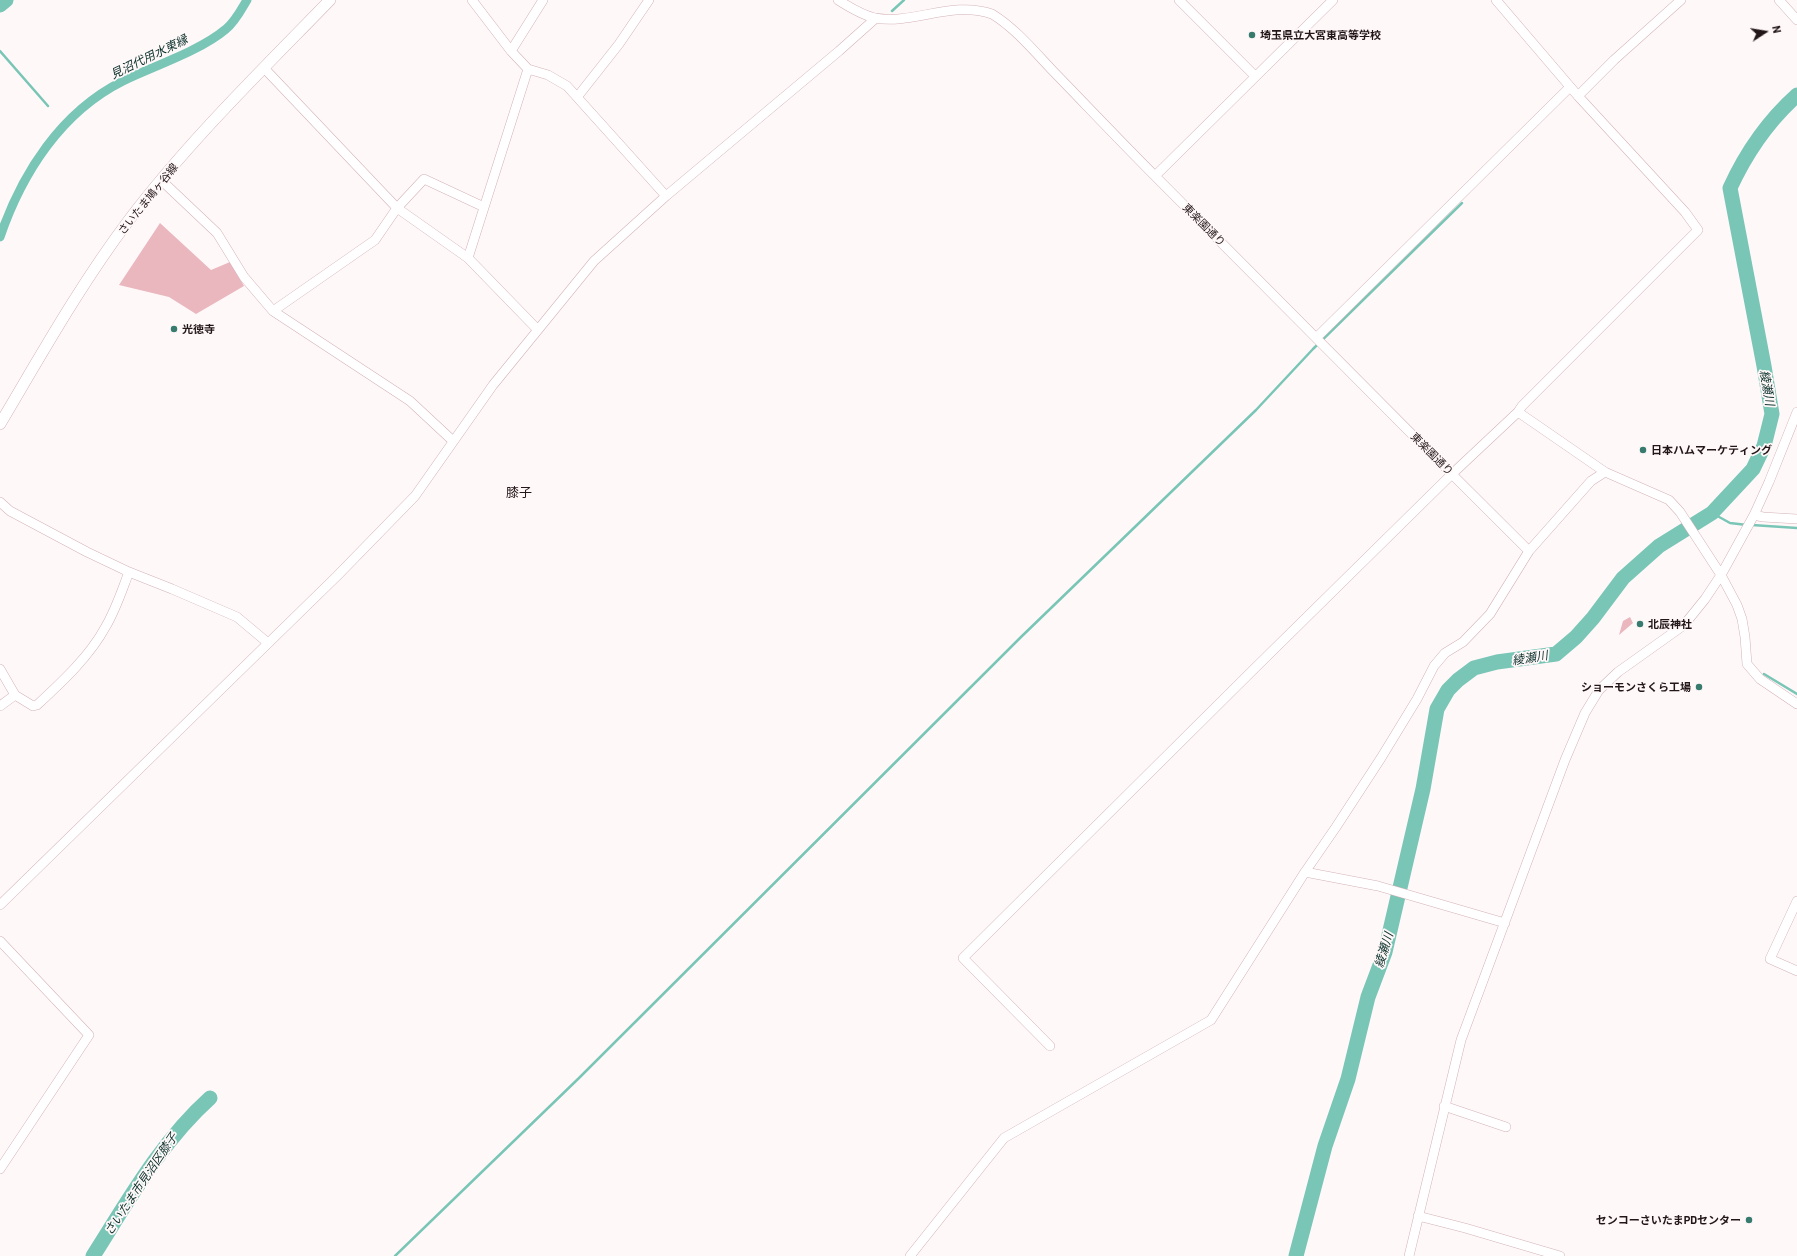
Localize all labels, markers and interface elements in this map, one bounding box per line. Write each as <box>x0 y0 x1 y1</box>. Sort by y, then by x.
north arrow <box>1745 12 1785 52</box>
text: N <box>1770 24 1784 34</box>
place label: 埼玉県立大宮東高等学校 <box>1260 28 1381 42</box>
marker: 埼玉県立大宮東高等学校 <box>1247 30 1257 40</box>
water label: 見沼代用水東縁 <box>108 32 190 82</box>
street label: さいたま鳩ヶ谷線 <box>115 161 181 237</box>
street label: 東楽園通り <box>1180 201 1228 249</box>
place label: 光徳寺 <box>182 322 215 336</box>
marker: 光徳寺 <box>169 324 179 334</box>
water label: 綾瀬川 <box>1757 369 1777 407</box>
street label: 東楽園通り <box>1408 430 1456 478</box>
place label: 日本ハムマーケティング <box>1651 443 1772 457</box>
marker: 日本ハムマーケティング <box>1638 445 1648 455</box>
district label: 膝子 <box>506 485 532 501</box>
place label: 北辰神社 <box>1648 617 1692 631</box>
marker: 北辰神社 <box>1635 619 1645 629</box>
water label: 綾瀬川 <box>1511 648 1549 668</box>
place label: ショーモンさくら工場 <box>1581 680 1691 694</box>
marker: ショーモンさくら工場 <box>1694 682 1704 692</box>
water label: 綾瀬川 <box>1372 931 1396 969</box>
water label: さいたま市見沼区膝子 <box>101 1130 181 1238</box>
place label: センコーさいたまPDセンター <box>1596 1213 1741 1227</box>
marker: センコーさいたまPDセンター <box>1744 1215 1754 1225</box>

